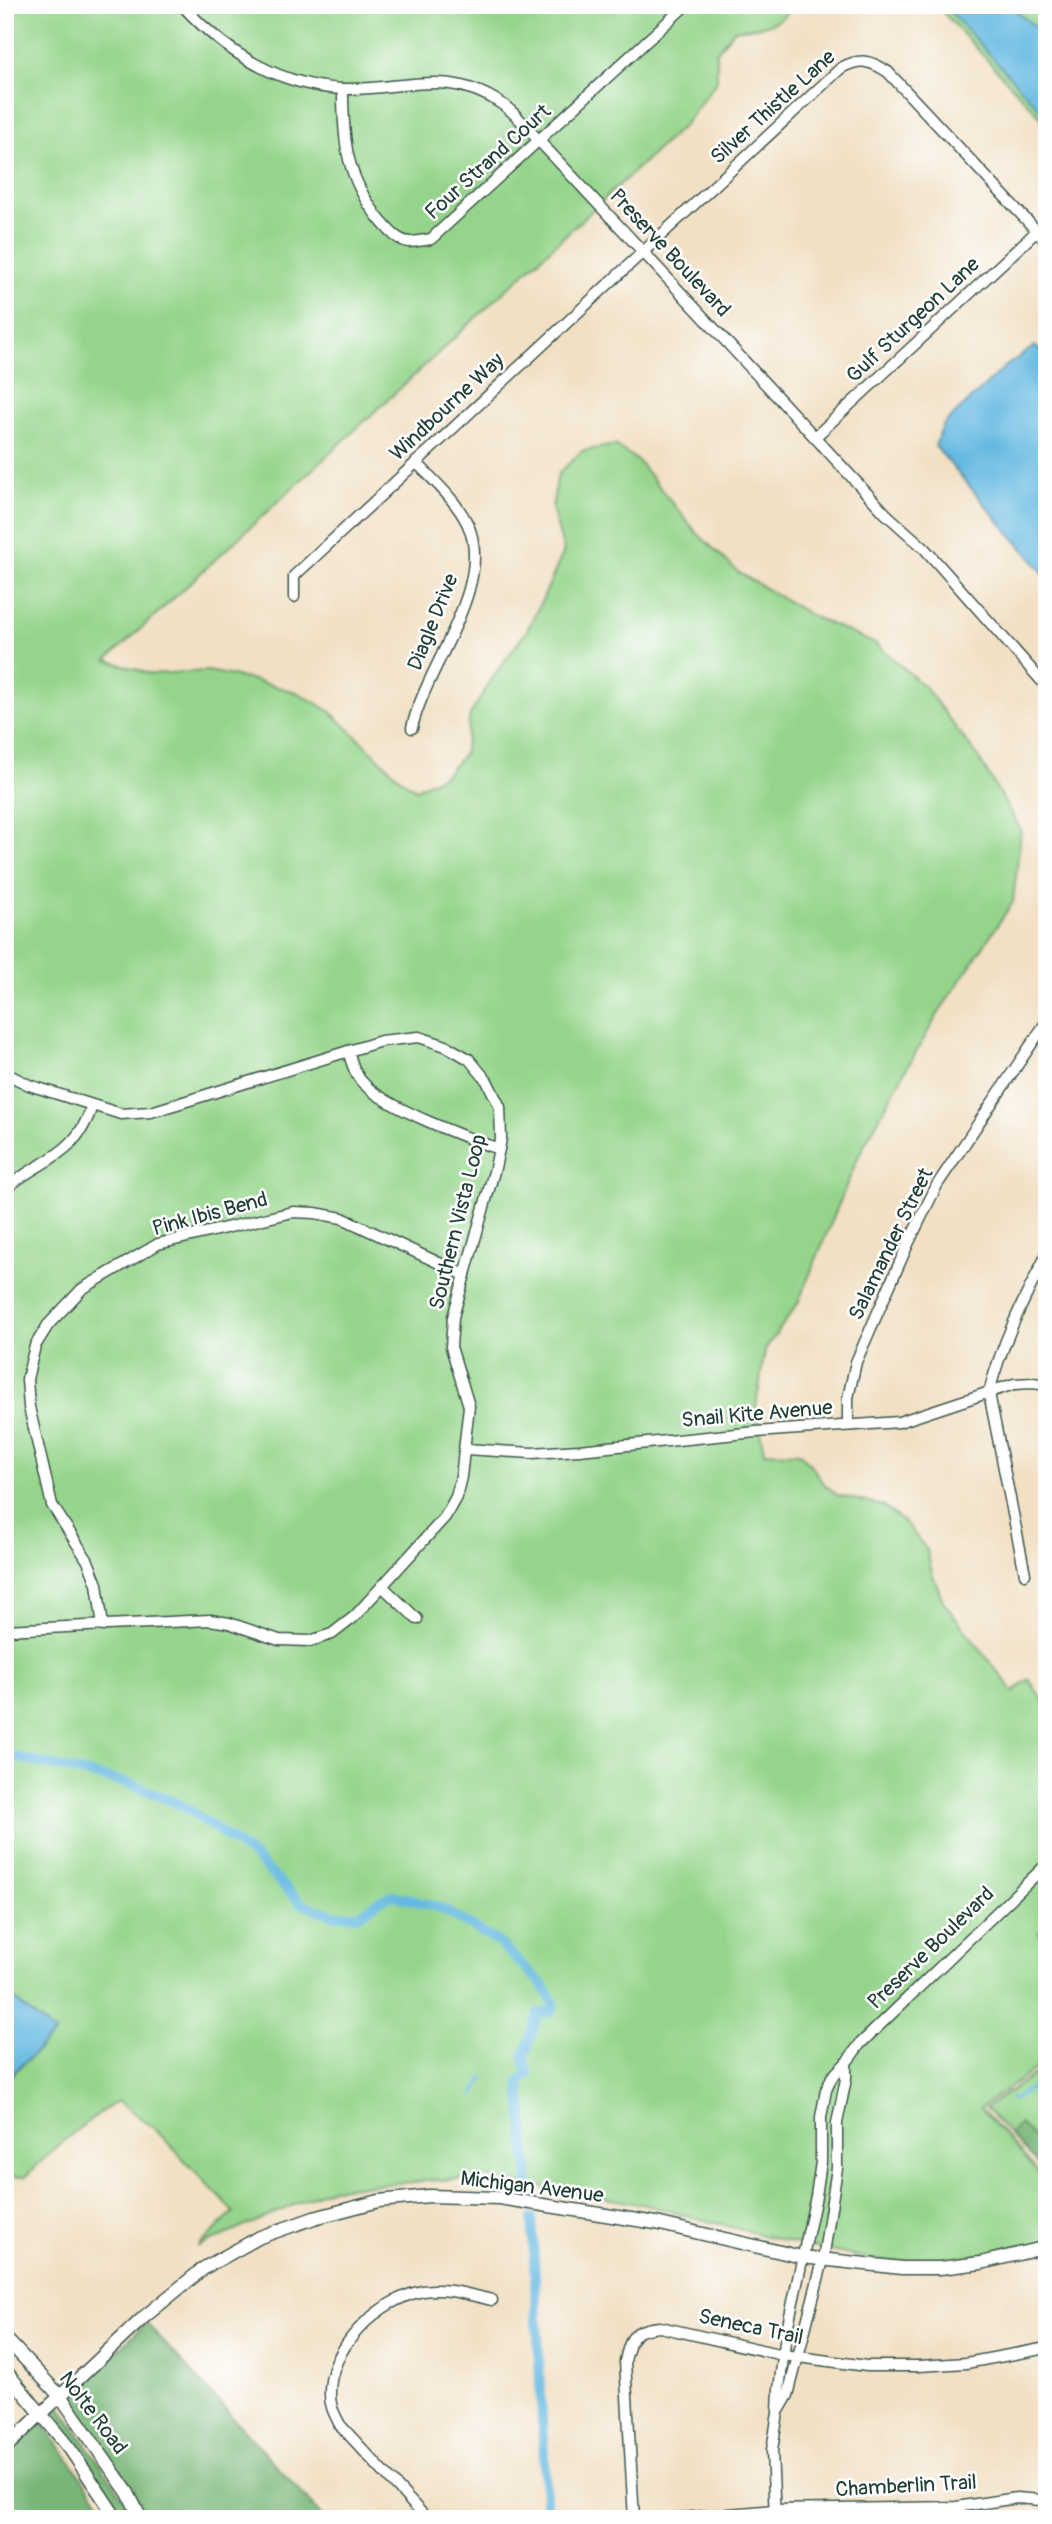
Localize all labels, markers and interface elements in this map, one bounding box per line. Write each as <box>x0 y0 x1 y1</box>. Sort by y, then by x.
street label: Silver Thistle Lane <box>705 43 842 170</box>
street label: Four Strand Court <box>419 98 557 226</box>
street label: Preserve Boulevard <box>604 183 736 323</box>
street label: Gulf Sturgeon Lane <box>841 251 986 389</box>
street label: Windbourne Way <box>384 347 510 467</box>
street label: Diagle Drive <box>401 569 465 674</box>
street label: Southern Vista Loop <box>423 1131 493 1312</box>
street label: Salamander Street <box>842 1163 940 1325</box>
street label: Pink Ibis Bend <box>149 1186 271 1242</box>
street label: Snail Kite Avenue <box>680 1394 834 1434</box>
street label: Preserve Boulevard <box>862 1881 1000 2015</box>
street label: Michigan Avenue <box>459 2165 606 2209</box>
street label: Seneca Trail <box>696 2303 806 2351</box>
street label: Nolte Road <box>53 2366 133 2460</box>
street label: Chamberlin Trail <box>835 2469 977 2503</box>

